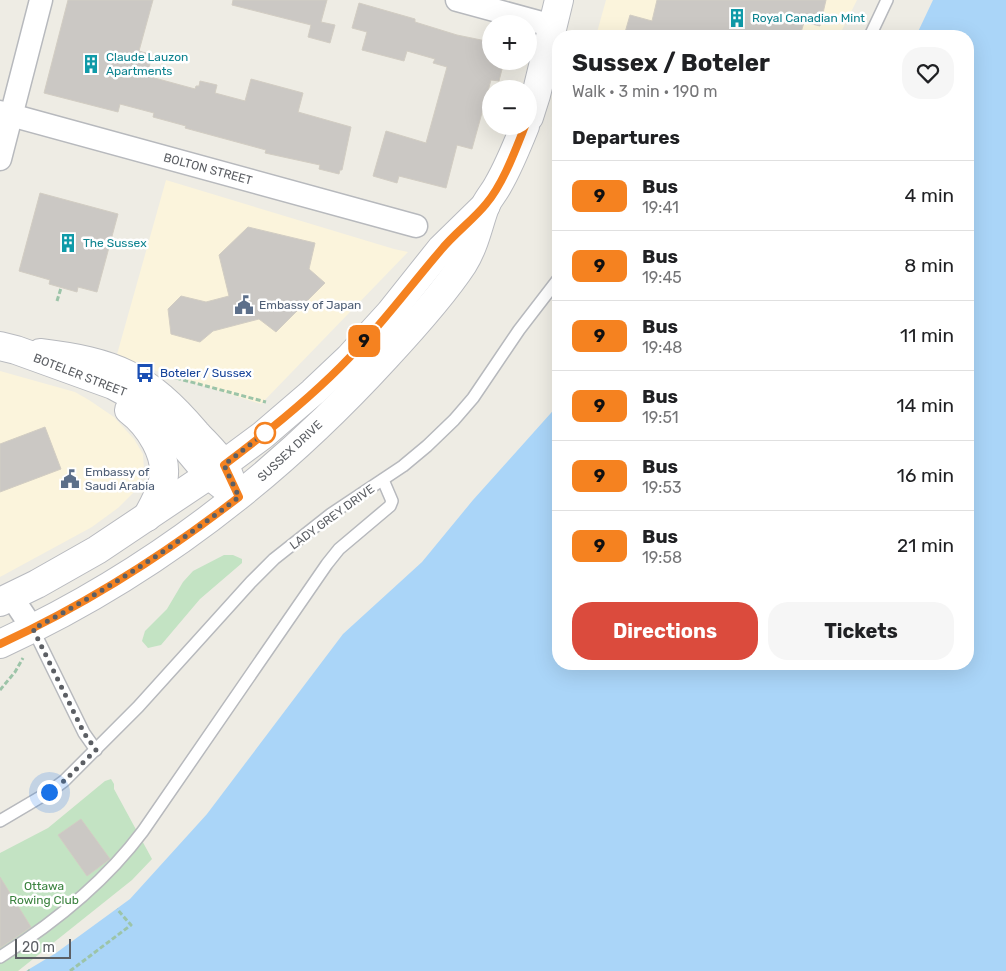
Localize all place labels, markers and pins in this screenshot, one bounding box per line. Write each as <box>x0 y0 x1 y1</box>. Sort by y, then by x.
building icon: Royal Canadian Mint <box>726 7 748 29</box>
place label: Royal Canadian Mint <box>752 11 865 25</box>
place label: Claude Lauzon Apartments <box>106 50 188 78</box>
building icon: Claude Lauzon Apartments <box>80 53 102 75</box>
building icon: The Sussex <box>57 232 79 254</box>
place label: The Sussex <box>83 236 147 250</box>
public building icon: Embassy of Japan <box>233 294 255 316</box>
place label: Embassy of Japan <box>259 298 361 312</box>
bus stop icon: Boteler / Sussex <box>134 362 156 384</box>
place label: Boteler / Sussex <box>160 366 252 380</box>
unlabelled marker <box>254 422 276 444</box>
place label: Embassy of Saudi Arabia <box>85 465 155 493</box>
public building icon: Embassy of Saudi Arabia <box>59 468 81 490</box>

